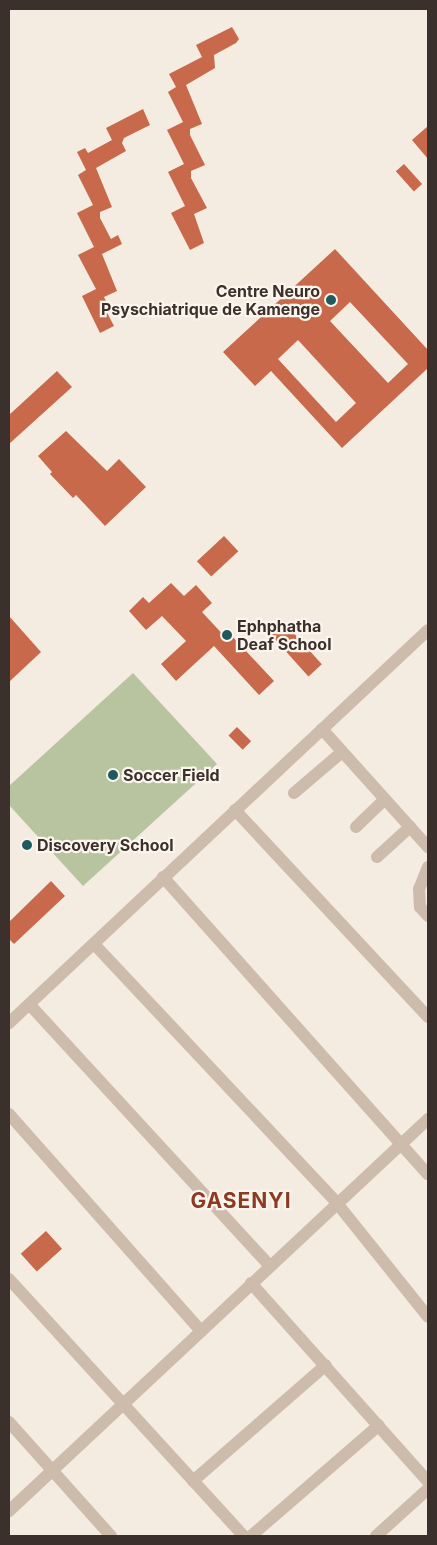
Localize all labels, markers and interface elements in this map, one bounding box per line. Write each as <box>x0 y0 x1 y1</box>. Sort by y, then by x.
place label: Centre Neuro Psyschiatrique de Kamenge <box>101 281 320 319</box>
marker: Centre Neuro Psyschiatrique de Kamenge <box>324 293 338 307</box>
place label: Ephphatha Deaf School <box>237 616 332 654</box>
marker: Ephphatha Deaf School <box>221 629 233 641</box>
place label: Soccer Field <box>123 765 220 785</box>
marker: Soccer Field <box>107 769 119 781</box>
place label: Discovery School <box>37 835 174 855</box>
marker: Discovery School <box>21 839 33 851</box>
district label: GASENYI <box>190 1188 292 1214</box>

